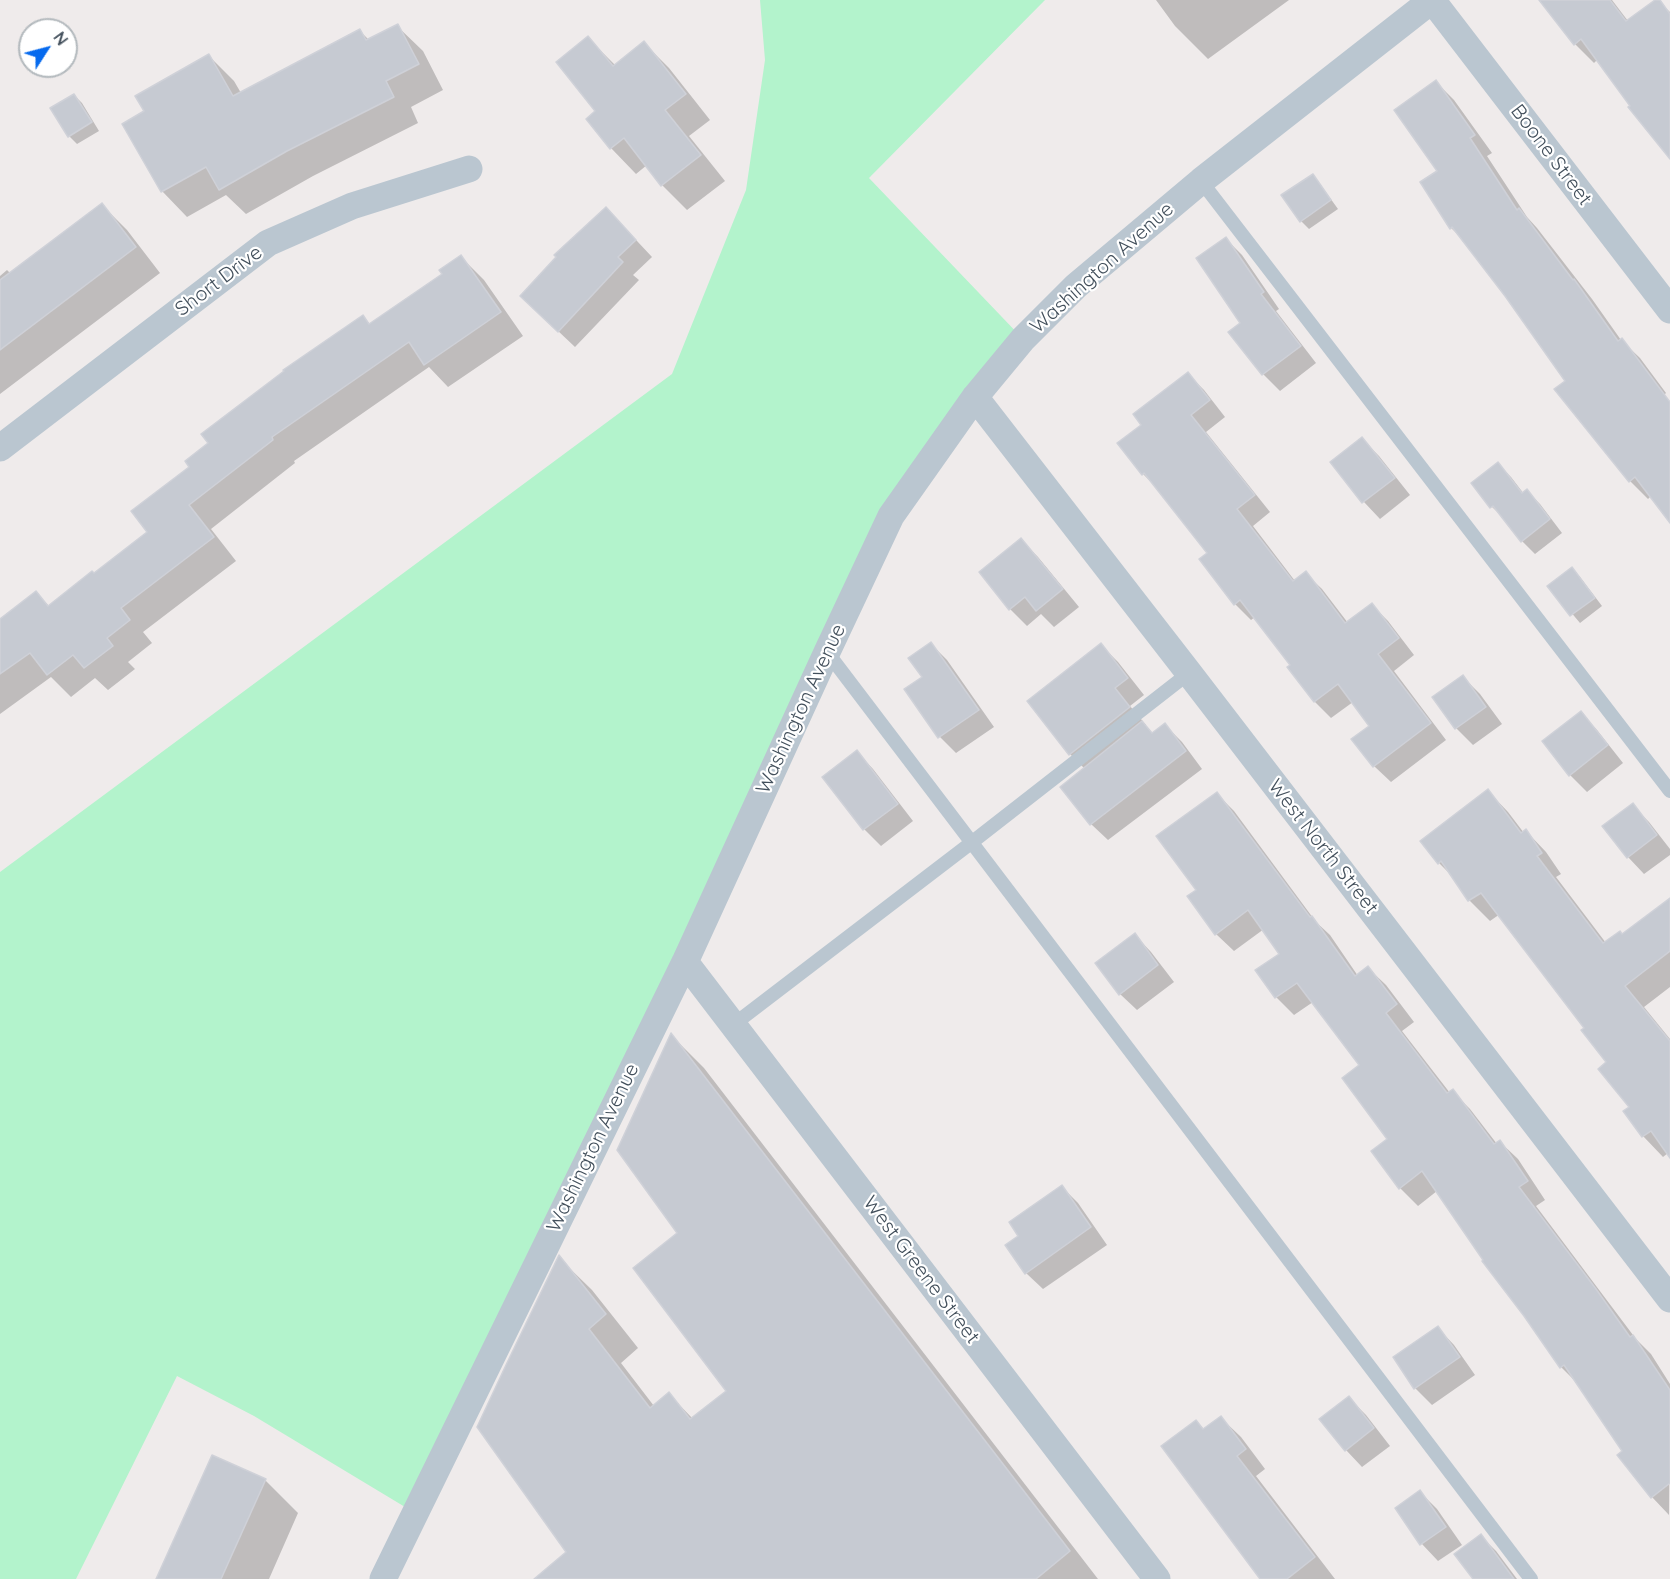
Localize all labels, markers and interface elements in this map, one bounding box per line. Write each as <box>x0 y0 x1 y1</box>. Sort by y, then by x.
north arrow <box>18 18 78 78</box>
text: N <box>49 28 72 49</box>
street label: Boone Street <box>1505 100 1597 210</box>
street label: Washington Avenue <box>1025 197 1179 339</box>
street label: Short Drive <box>171 240 267 322</box>
street label: Washington Avenue <box>751 620 851 798</box>
street label: West North Street <box>1263 775 1383 919</box>
street label: Washington Avenue <box>542 1060 644 1236</box>
street label: West Greene Street <box>858 1191 984 1349</box>

